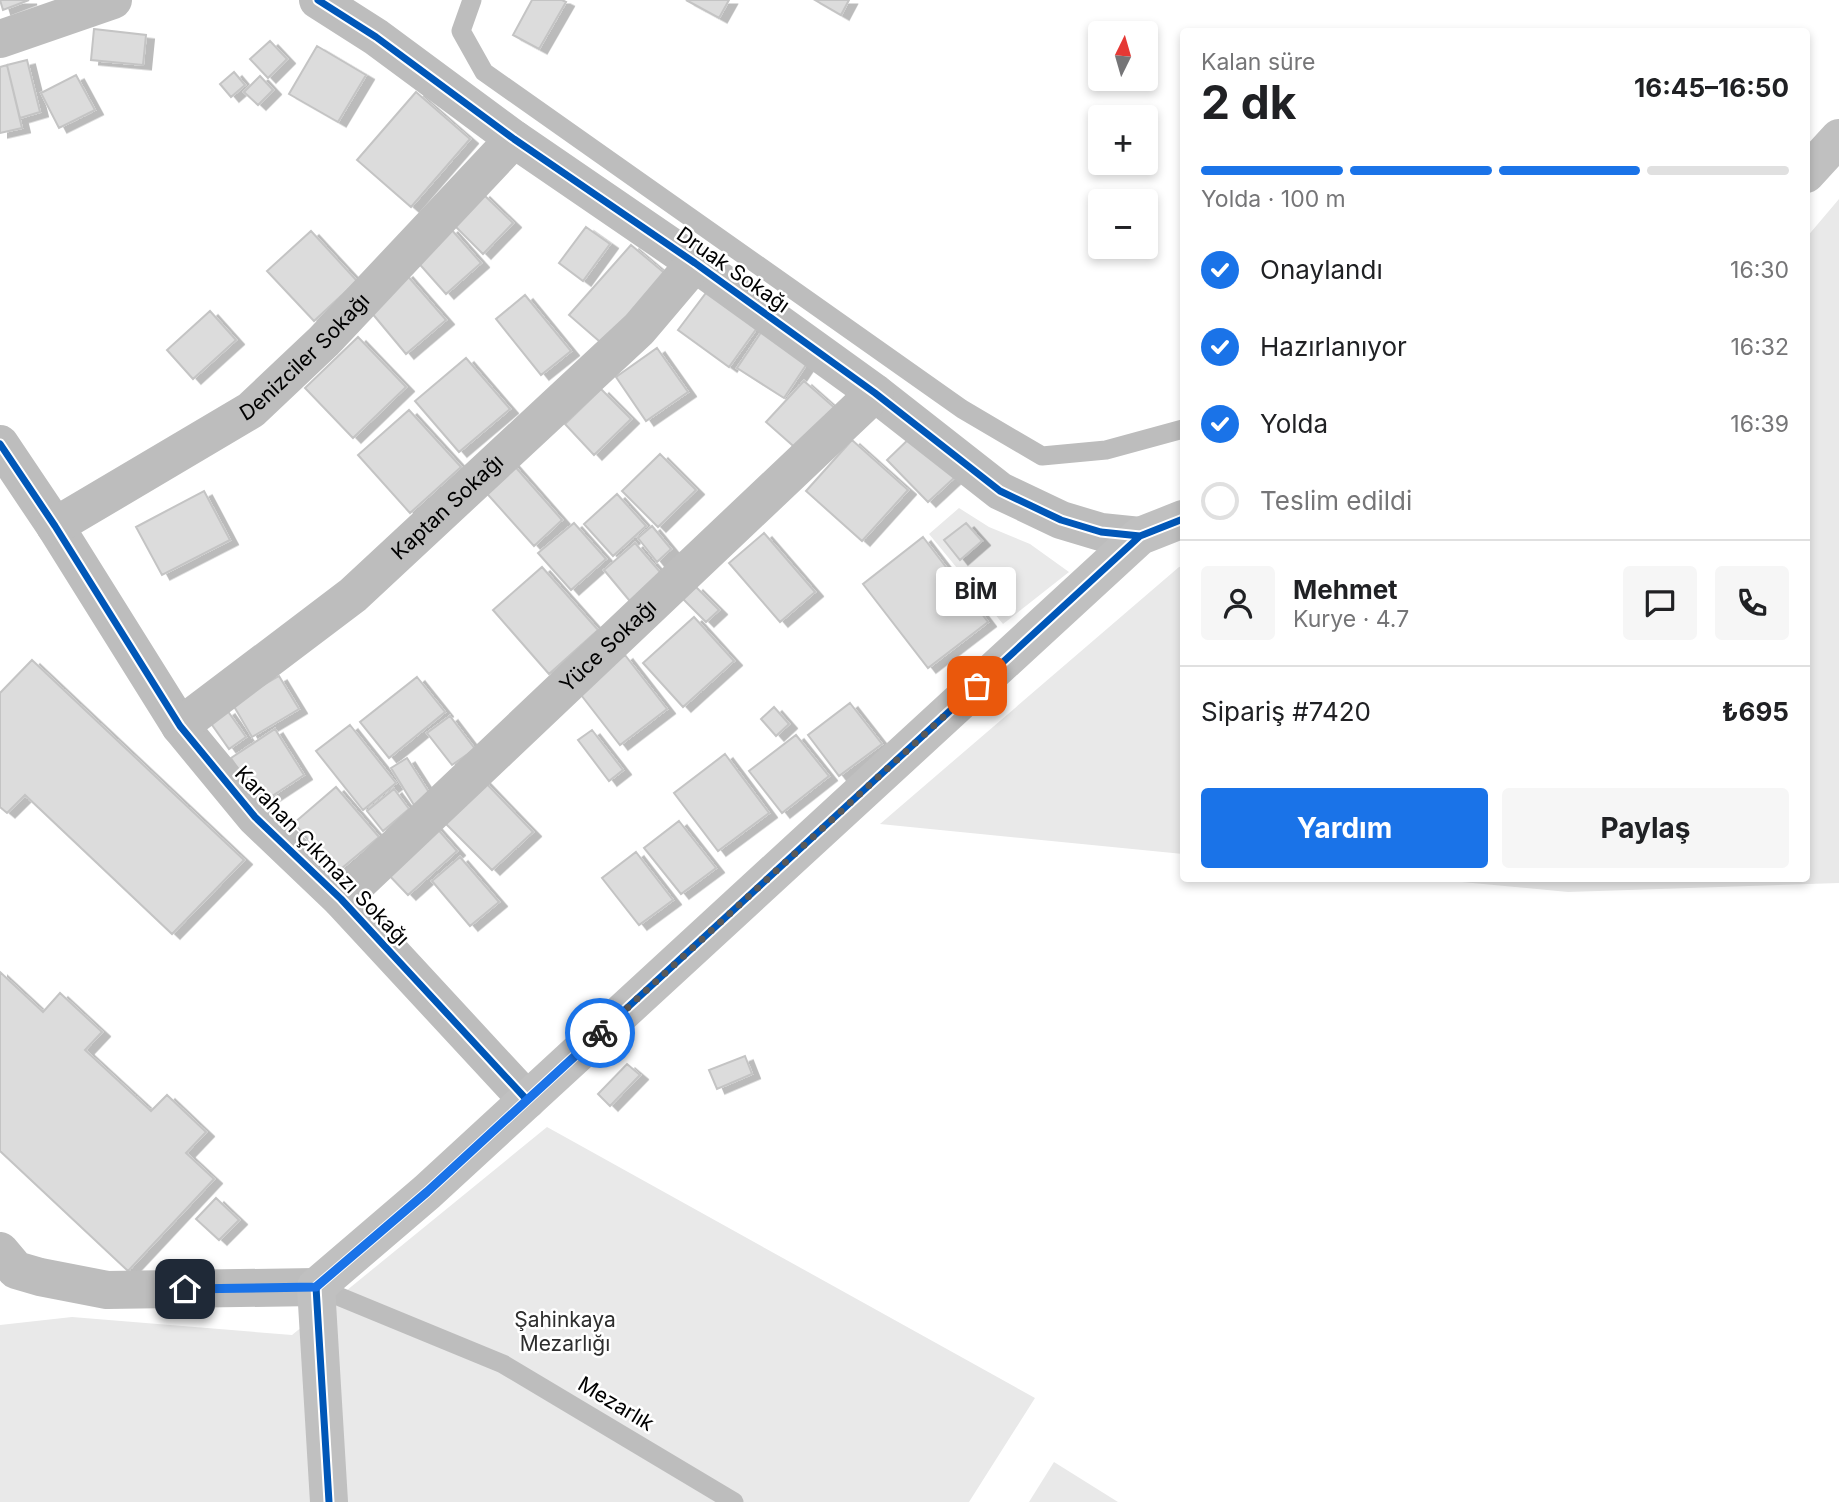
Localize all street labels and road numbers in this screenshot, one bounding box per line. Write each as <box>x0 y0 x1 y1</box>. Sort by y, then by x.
street label: Druak Sokağı <box>672 221 795 318</box>
street label: Denizciler Sokağı <box>235 288 374 426</box>
street label: Kaptan Sokağı <box>386 449 508 565</box>
street label: Yüce Sokağı <box>554 594 661 697</box>
street label: Karahan Çıkmazı Sokağı <box>230 761 415 951</box>
street label: Mezarlık <box>574 1371 659 1436</box>

